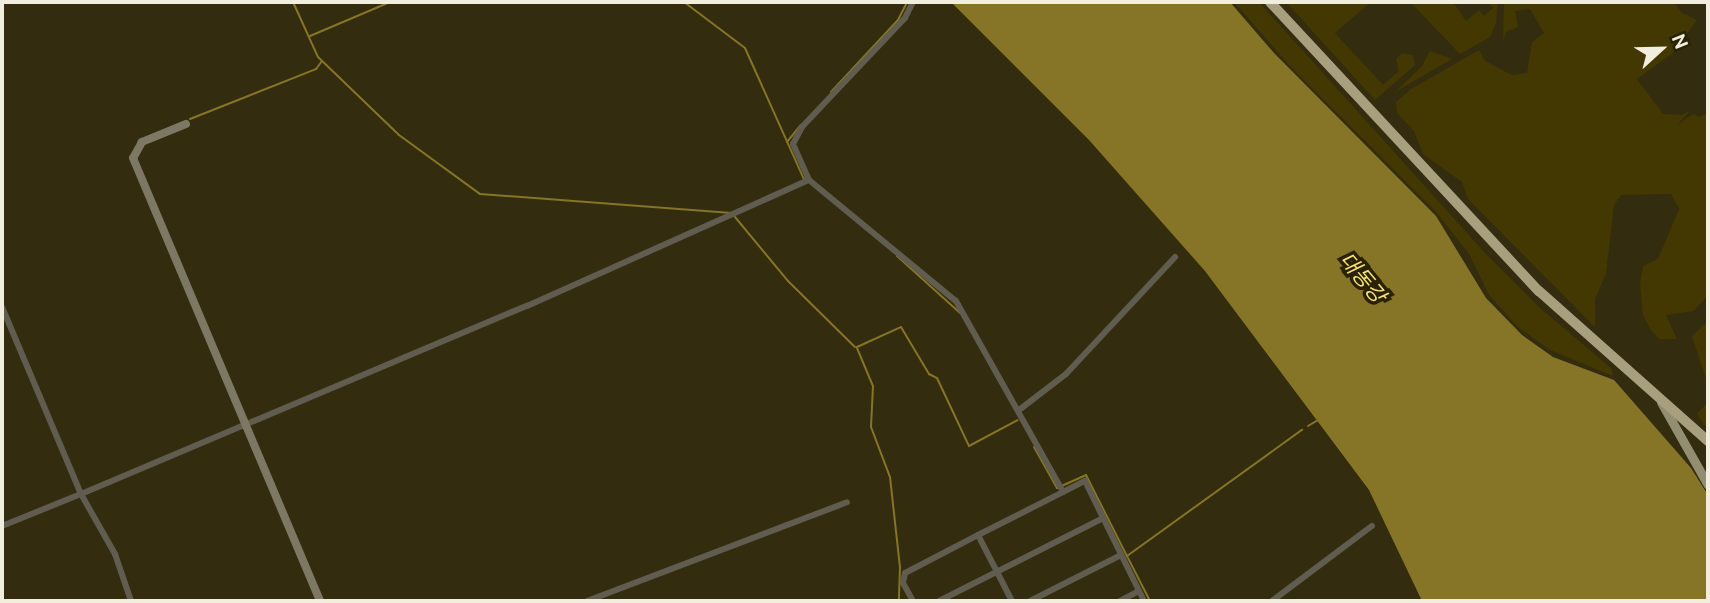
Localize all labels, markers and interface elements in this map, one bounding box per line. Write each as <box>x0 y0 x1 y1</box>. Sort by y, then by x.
north arrow <box>1626 14 1696 84</box>
text: N <box>1668 30 1693 52</box>
water label: 대동강 <box>1335 247 1391 307</box>

